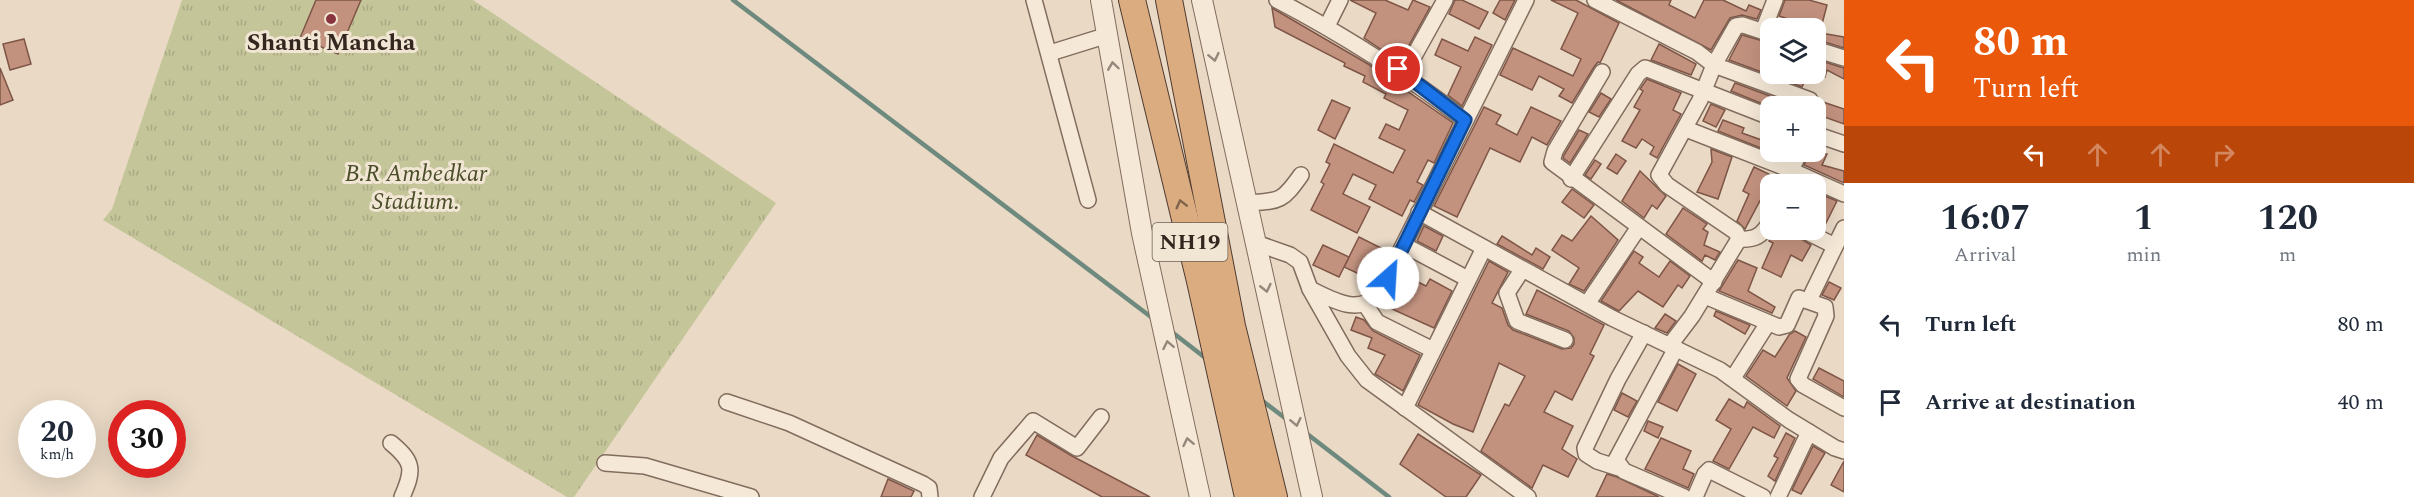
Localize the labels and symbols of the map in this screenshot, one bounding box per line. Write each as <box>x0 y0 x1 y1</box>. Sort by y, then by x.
marker: Shanti Mancha <box>324 12 338 26</box>
place label: Shanti Mancha <box>247 25 416 61</box>
pin <box>1372 43 1423 94</box>
one-way arrow <box>1207 52 1220 62</box>
one-way arrow <box>1107 61 1119 70</box>
park label: B.R Ambedkar Stadium. <box>345 156 488 220</box>
one-way arrow <box>1175 199 1188 209</box>
road number: NH19 <box>1152 223 1228 261</box>
position arrow <box>1356 246 1420 310</box>
one-way arrow <box>1259 283 1272 293</box>
one-way arrow <box>1162 340 1175 350</box>
speed limit sign: 30 <box>108 400 186 478</box>
one-way arrow <box>1289 417 1302 427</box>
one-way arrow <box>1182 437 1195 447</box>

